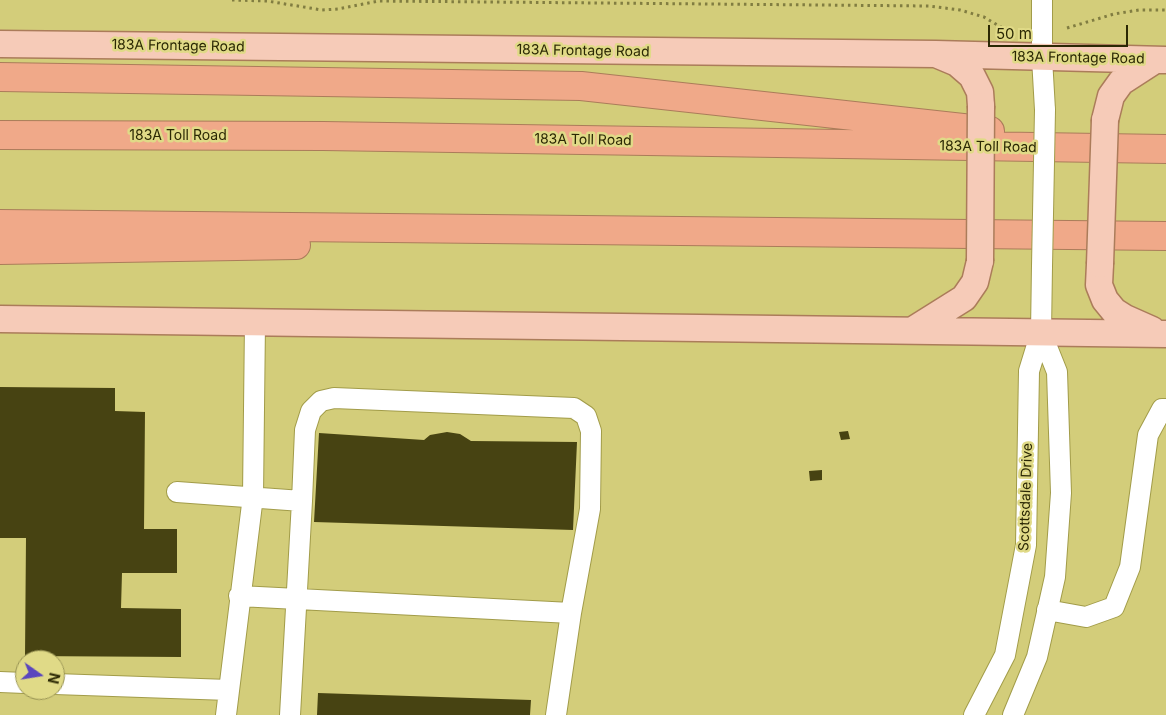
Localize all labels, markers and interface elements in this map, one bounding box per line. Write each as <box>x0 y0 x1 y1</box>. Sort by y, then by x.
scale bar <box>991 15 1131 47</box>
text: 50 m <box>996 24 1032 43</box>
street label: 183A Frontage Road <box>111 36 245 56</box>
street label: 183A Frontage Road <box>516 41 650 61</box>
street label: 183A Frontage Road <box>1011 48 1145 68</box>
street label: 183A Toll Road <box>129 128 227 144</box>
street label: 183A Toll Road <box>534 131 632 149</box>
street label: 183A Toll Road <box>939 138 1037 156</box>
street label: Scottsdale Drive <box>1016 443 1036 551</box>
north arrow <box>15 650 65 700</box>
text: N <box>45 671 64 685</box>

